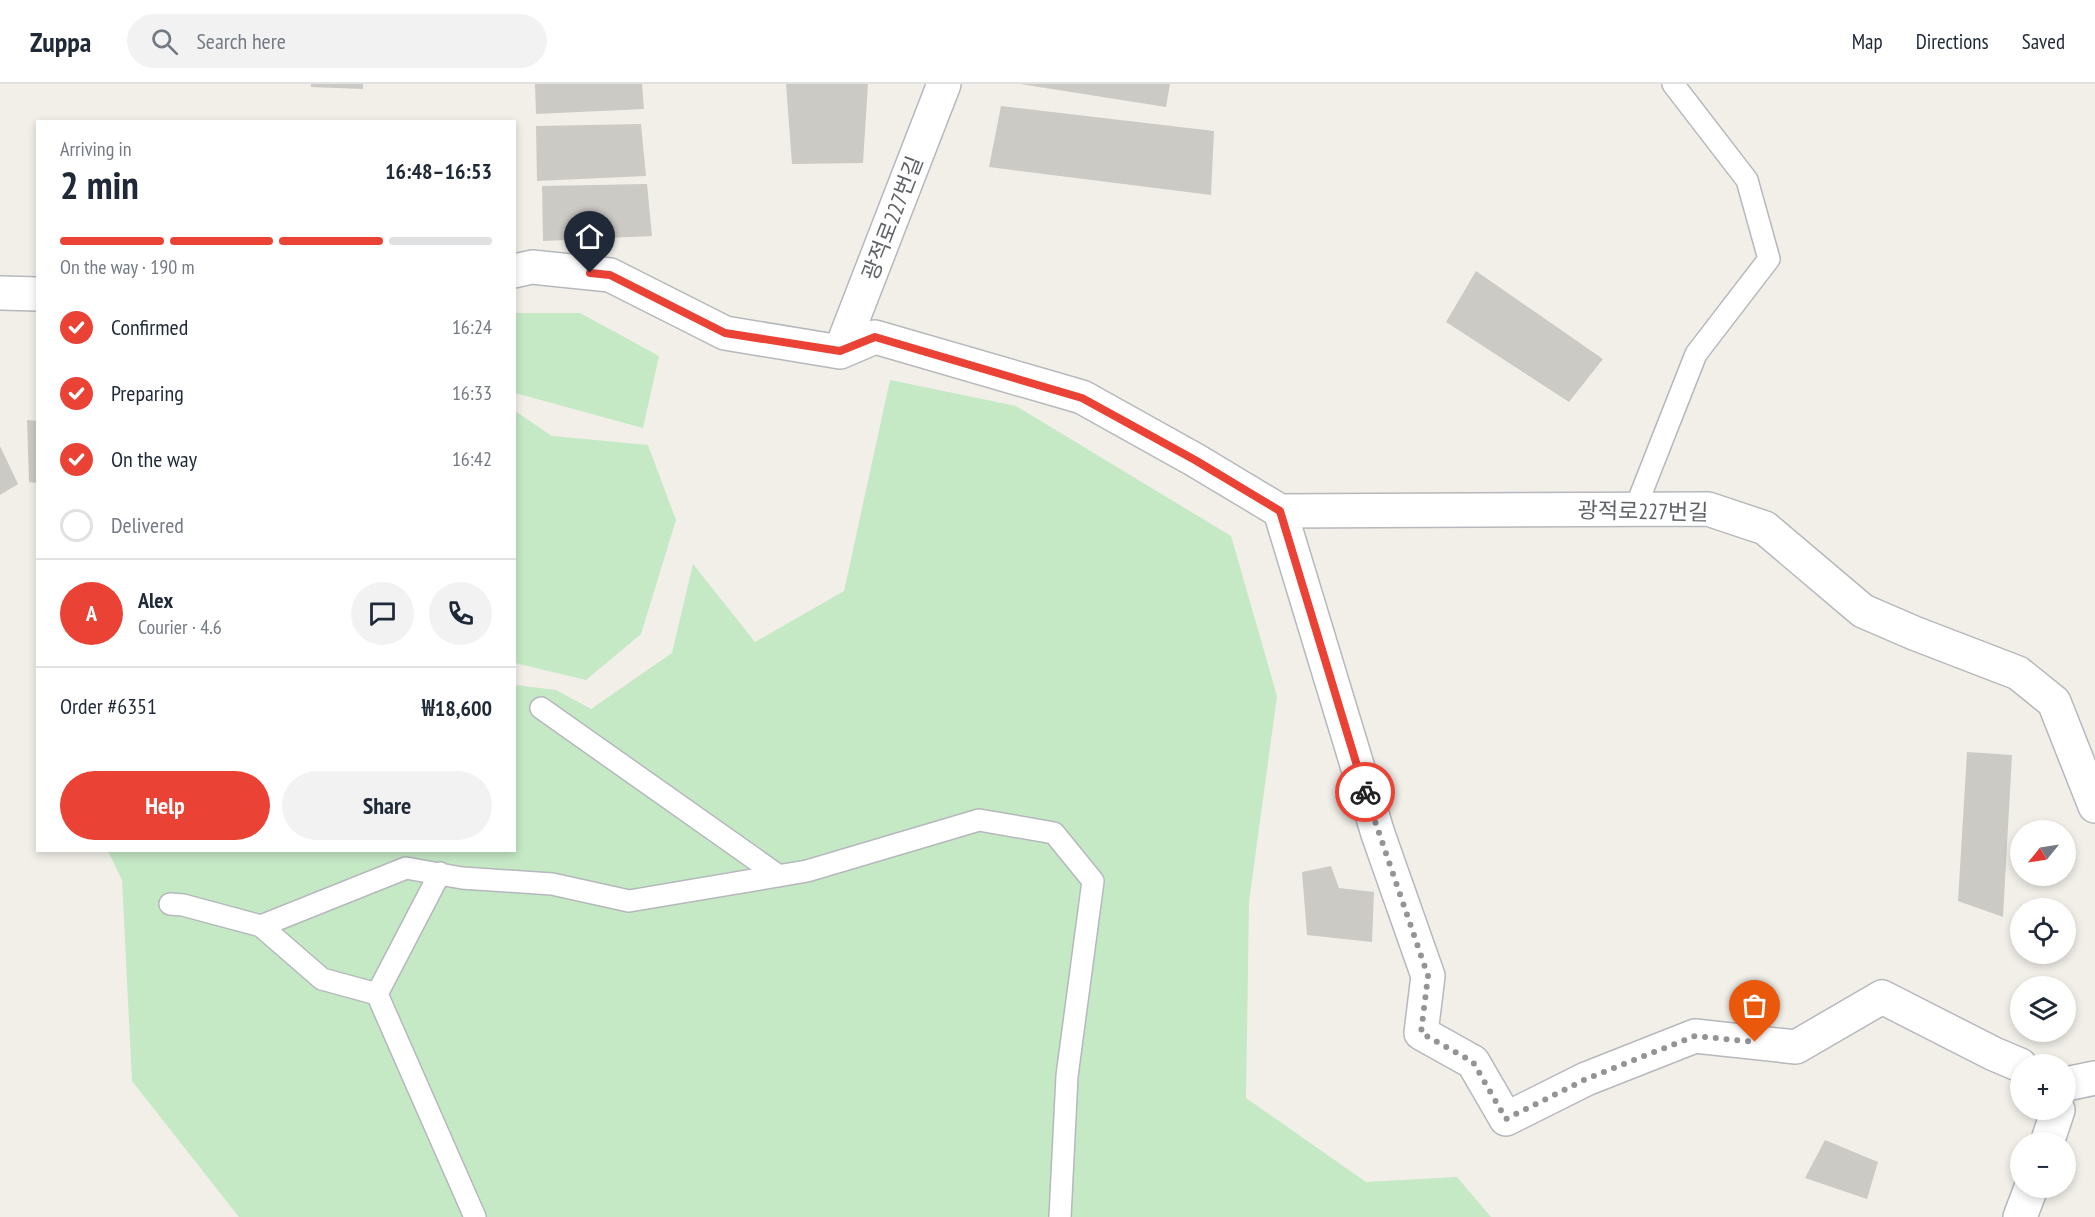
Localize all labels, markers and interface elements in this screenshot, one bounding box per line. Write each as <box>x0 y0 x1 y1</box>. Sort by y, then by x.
search box <box>127 14 547 68</box>
text: Zuppa <box>30 23 91 60</box>
icon: search <box>148 25 181 58</box>
text: Search here <box>196 27 286 55</box>
text: Map <box>1852 28 1883 55</box>
text: Directions <box>1916 28 1989 55</box>
text: Saved <box>2022 28 2065 55</box>
text: Arriving in <box>60 136 132 162</box>
street label: 광적로227번길 <box>855 152 929 284</box>
text: 16:48–16:53 <box>385 157 492 185</box>
text: 2 min <box>60 159 139 210</box>
pin <box>564 211 615 273</box>
icon: home <box>573 220 606 253</box>
text: On the way · 190 m <box>60 254 195 280</box>
icon: check <box>60 311 93 344</box>
text: Confirmed <box>111 313 188 341</box>
text: 16:24 <box>452 314 492 340</box>
icon: check <box>60 377 93 410</box>
text: Preparing <box>111 379 184 407</box>
text: 16:33 <box>452 380 492 406</box>
icon: check <box>60 443 93 476</box>
text: On the way <box>111 445 197 473</box>
text: 16:42 <box>452 446 492 472</box>
street label: 광적로227번길 <box>1577 496 1709 526</box>
text: Delivered <box>111 511 184 539</box>
button: chat <box>351 582 414 645</box>
button: phone <box>429 582 492 645</box>
text: Alex <box>138 586 173 614</box>
text: A <box>86 599 97 627</box>
text: Courier · 4.6 <box>138 614 222 640</box>
text: Order #6351 <box>60 692 157 720</box>
text: ₩18,600 <box>422 694 492 722</box>
courier <box>1335 762 1395 822</box>
button: Help <box>60 771 270 840</box>
button: Share <box>282 771 492 840</box>
icon: bike <box>1349 776 1382 809</box>
north arrow <box>2010 820 2076 886</box>
map controls <box>2010 820 2076 1198</box>
button: locate <box>2010 898 2076 964</box>
button: layers <box>2010 976 2076 1042</box>
pin <box>1729 980 1780 1042</box>
icon: bag <box>1738 989 1771 1022</box>
button: + <box>2010 1054 2076 1120</box>
button: − <box>2010 1132 2076 1198</box>

